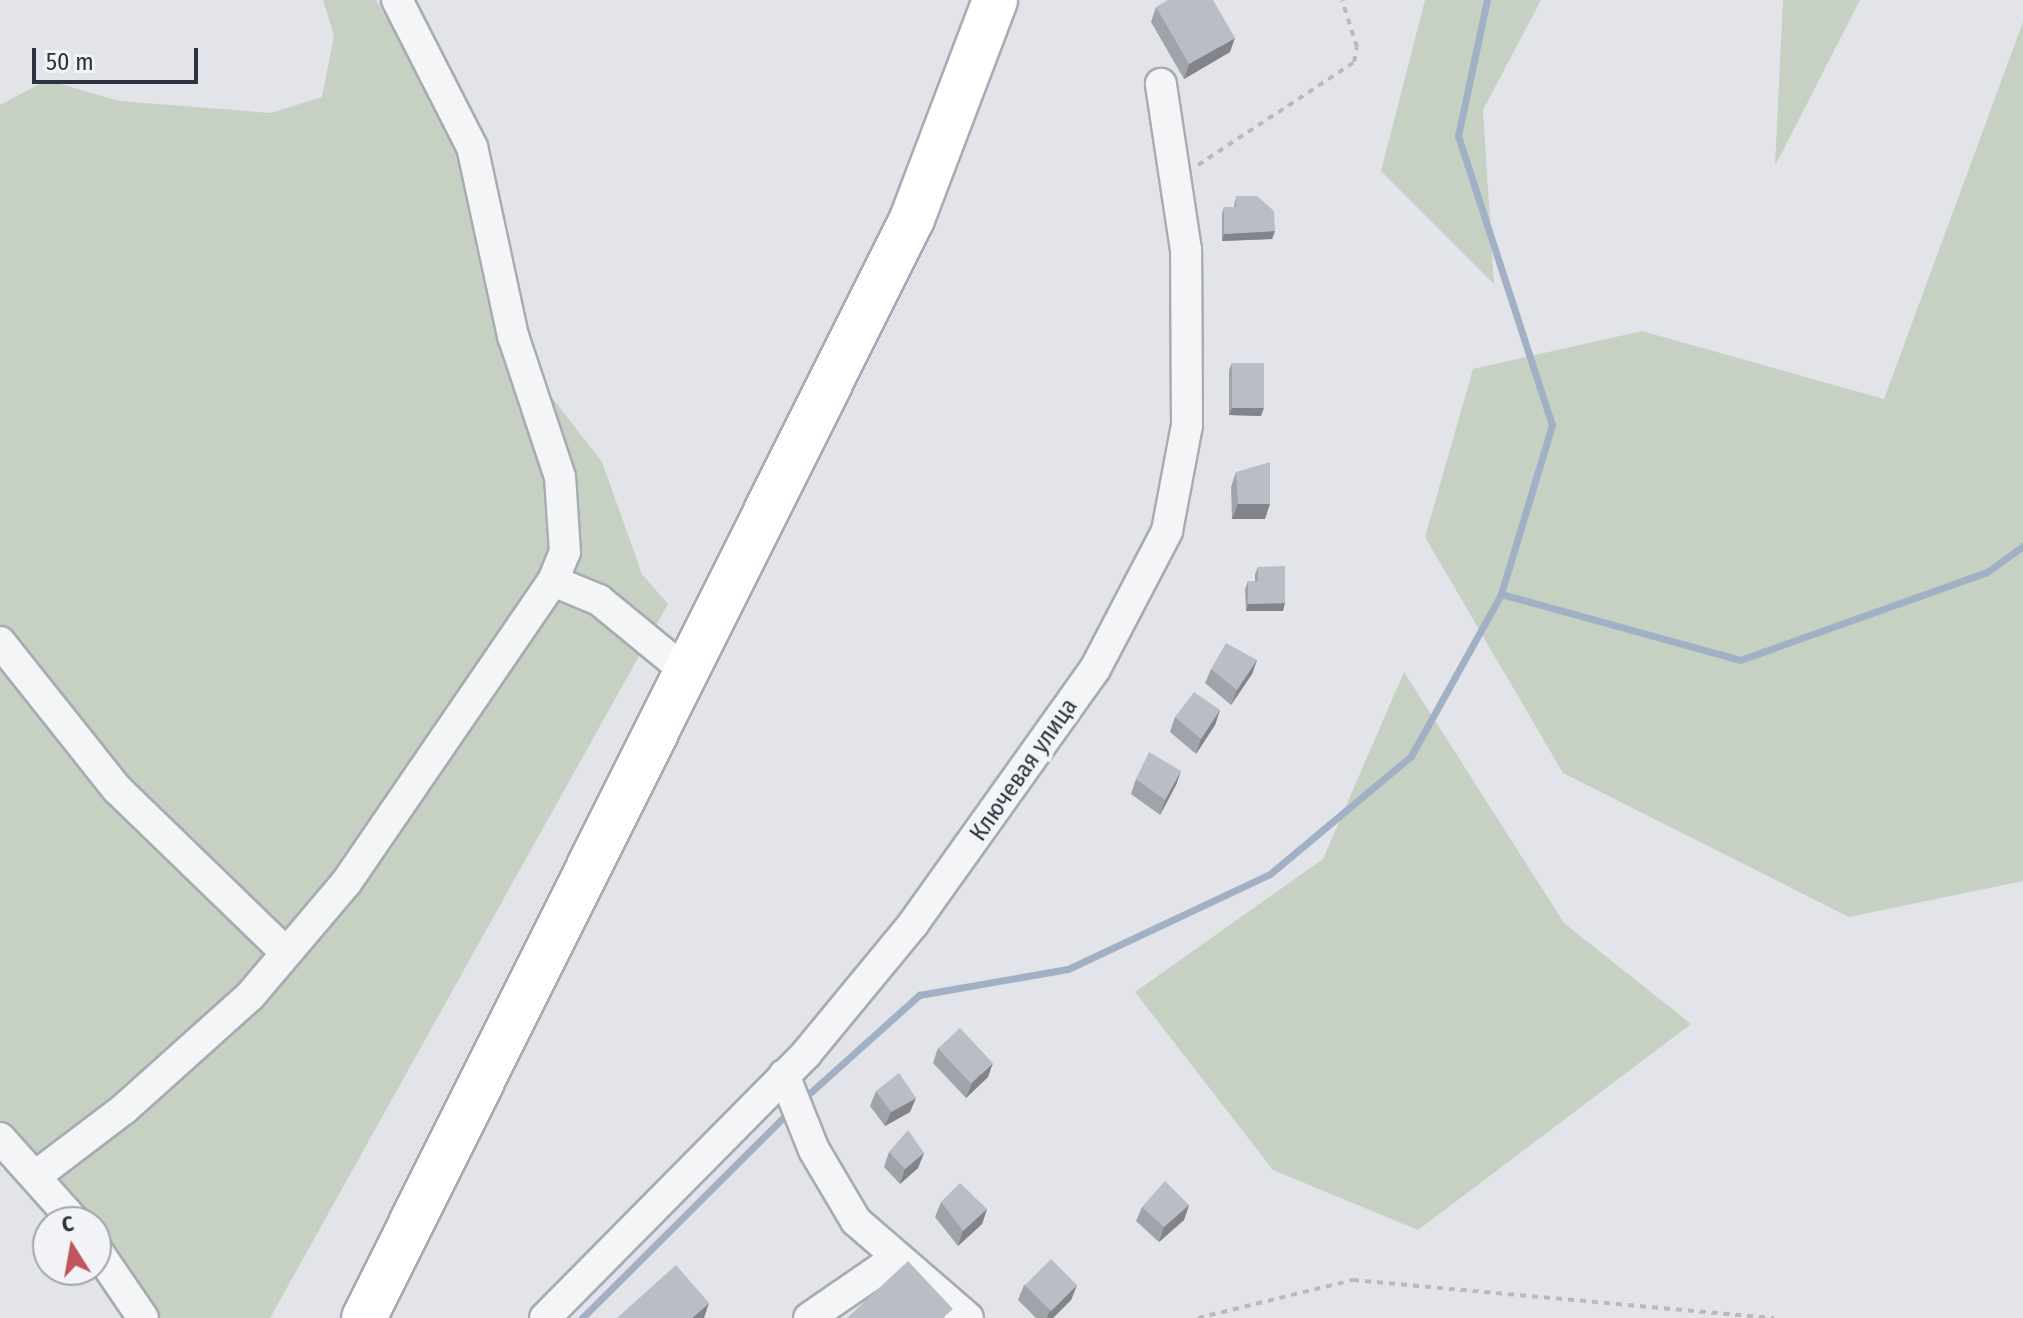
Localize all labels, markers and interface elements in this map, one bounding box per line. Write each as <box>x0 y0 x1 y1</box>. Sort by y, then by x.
scale bar <box>36 32 202 82</box>
text: 50 m <box>46 48 94 76</box>
street label: Ключевая улица <box>964 693 1084 847</box>
north arrow <box>32 1206 112 1286</box>
text: С <box>59 1210 76 1238</box>

